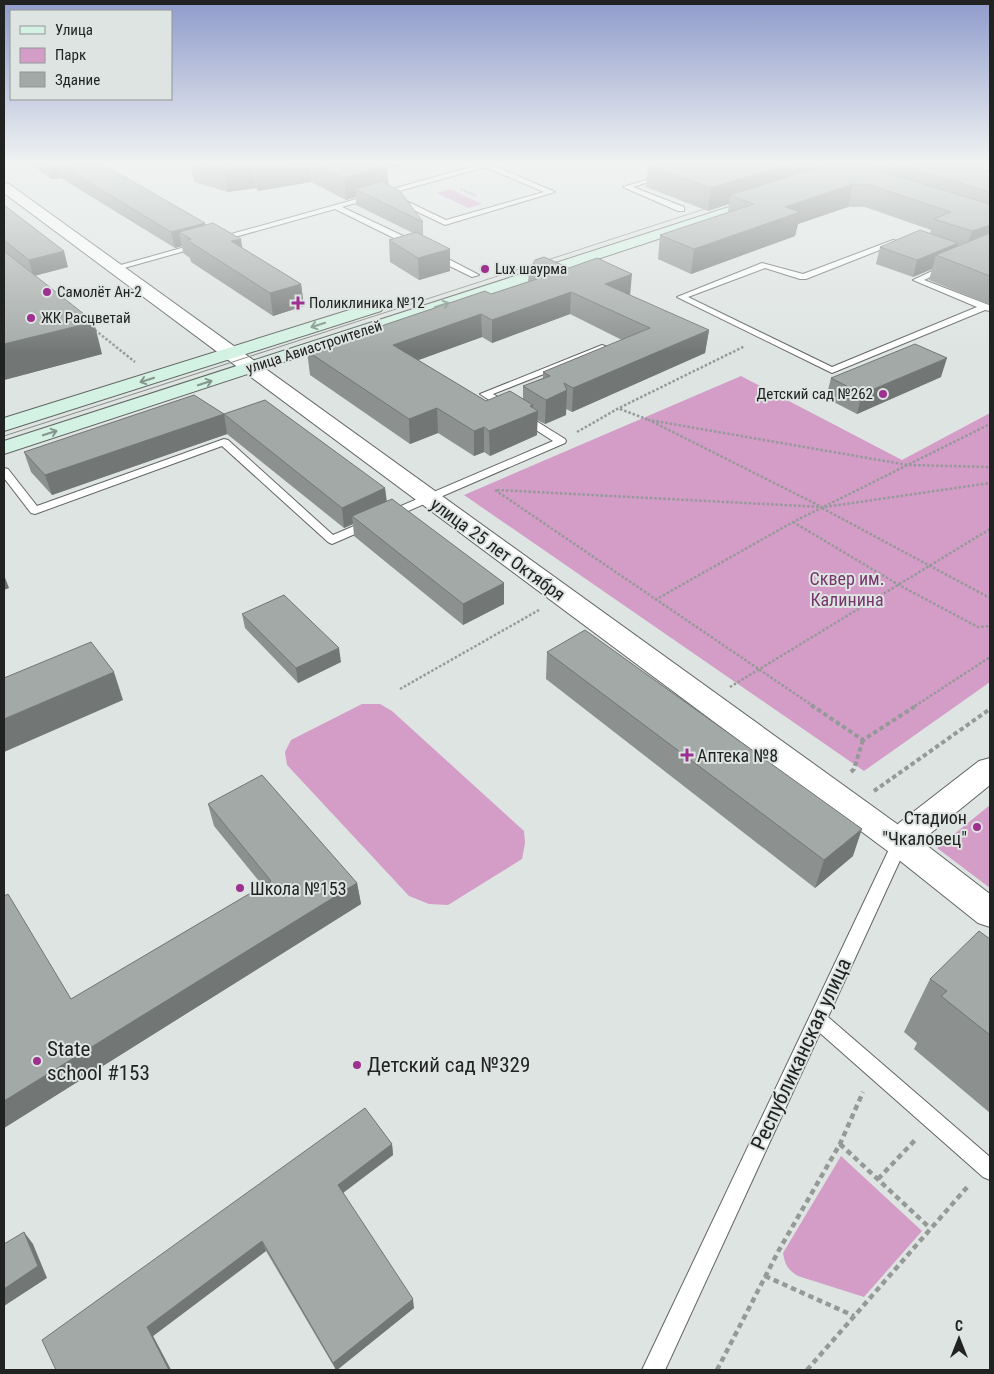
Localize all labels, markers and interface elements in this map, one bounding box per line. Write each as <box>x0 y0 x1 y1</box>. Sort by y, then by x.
legend <box>10 10 172 100</box>
text: Улица <box>55 21 93 39</box>
text: Парк <box>55 46 86 64</box>
text: Здание <box>55 71 100 89</box>
place label: Lux шаурма <box>495 260 567 278</box>
marker: Lux шаурма <box>479 263 491 275</box>
place label: Самолёт Ан-2 <box>57 283 142 301</box>
marker: Самолёт Ан-2 <box>41 286 53 298</box>
place label: Поликлиника №12 <box>309 294 425 312</box>
marker: Поликлиника №12 <box>291 296 305 310</box>
one-way arrow <box>434 300 449 309</box>
place label: ЖК Расцветай <box>41 309 131 327</box>
marker: ЖК Расцветай <box>25 312 37 324</box>
street label: улица Авиастроителей <box>244 317 384 377</box>
one-way arrow <box>311 321 327 330</box>
one-way arrow <box>139 375 155 385</box>
one-way arrow <box>196 377 212 387</box>
place label: Детский сад №262 <box>756 385 873 403</box>
marker: Детский сад №262 <box>877 388 889 400</box>
one-way arrow <box>42 428 57 437</box>
street label: улица 25 лет Октября <box>427 493 569 605</box>
park label: Сквер им. Калинина <box>810 568 884 610</box>
place label: Аптека №8 <box>697 745 778 766</box>
marker: Аптека №8 <box>681 749 693 761</box>
place label: Стадион "Чкаловец" <box>882 807 967 849</box>
marker: Стадион "Чкаловец" <box>971 821 983 833</box>
place label: Школа №153 <box>250 878 347 899</box>
marker: Школа №153 <box>234 882 246 894</box>
street label: Республиканская улица <box>746 954 856 1154</box>
place label: State school #153 <box>47 1037 150 1085</box>
place label: Детский сад №329 <box>367 1053 530 1077</box>
marker: State school #153 <box>31 1055 43 1067</box>
marker: Детский сад №329 <box>351 1059 363 1071</box>
north arrow <box>934 1314 984 1364</box>
text: С <box>955 1318 963 1334</box>

